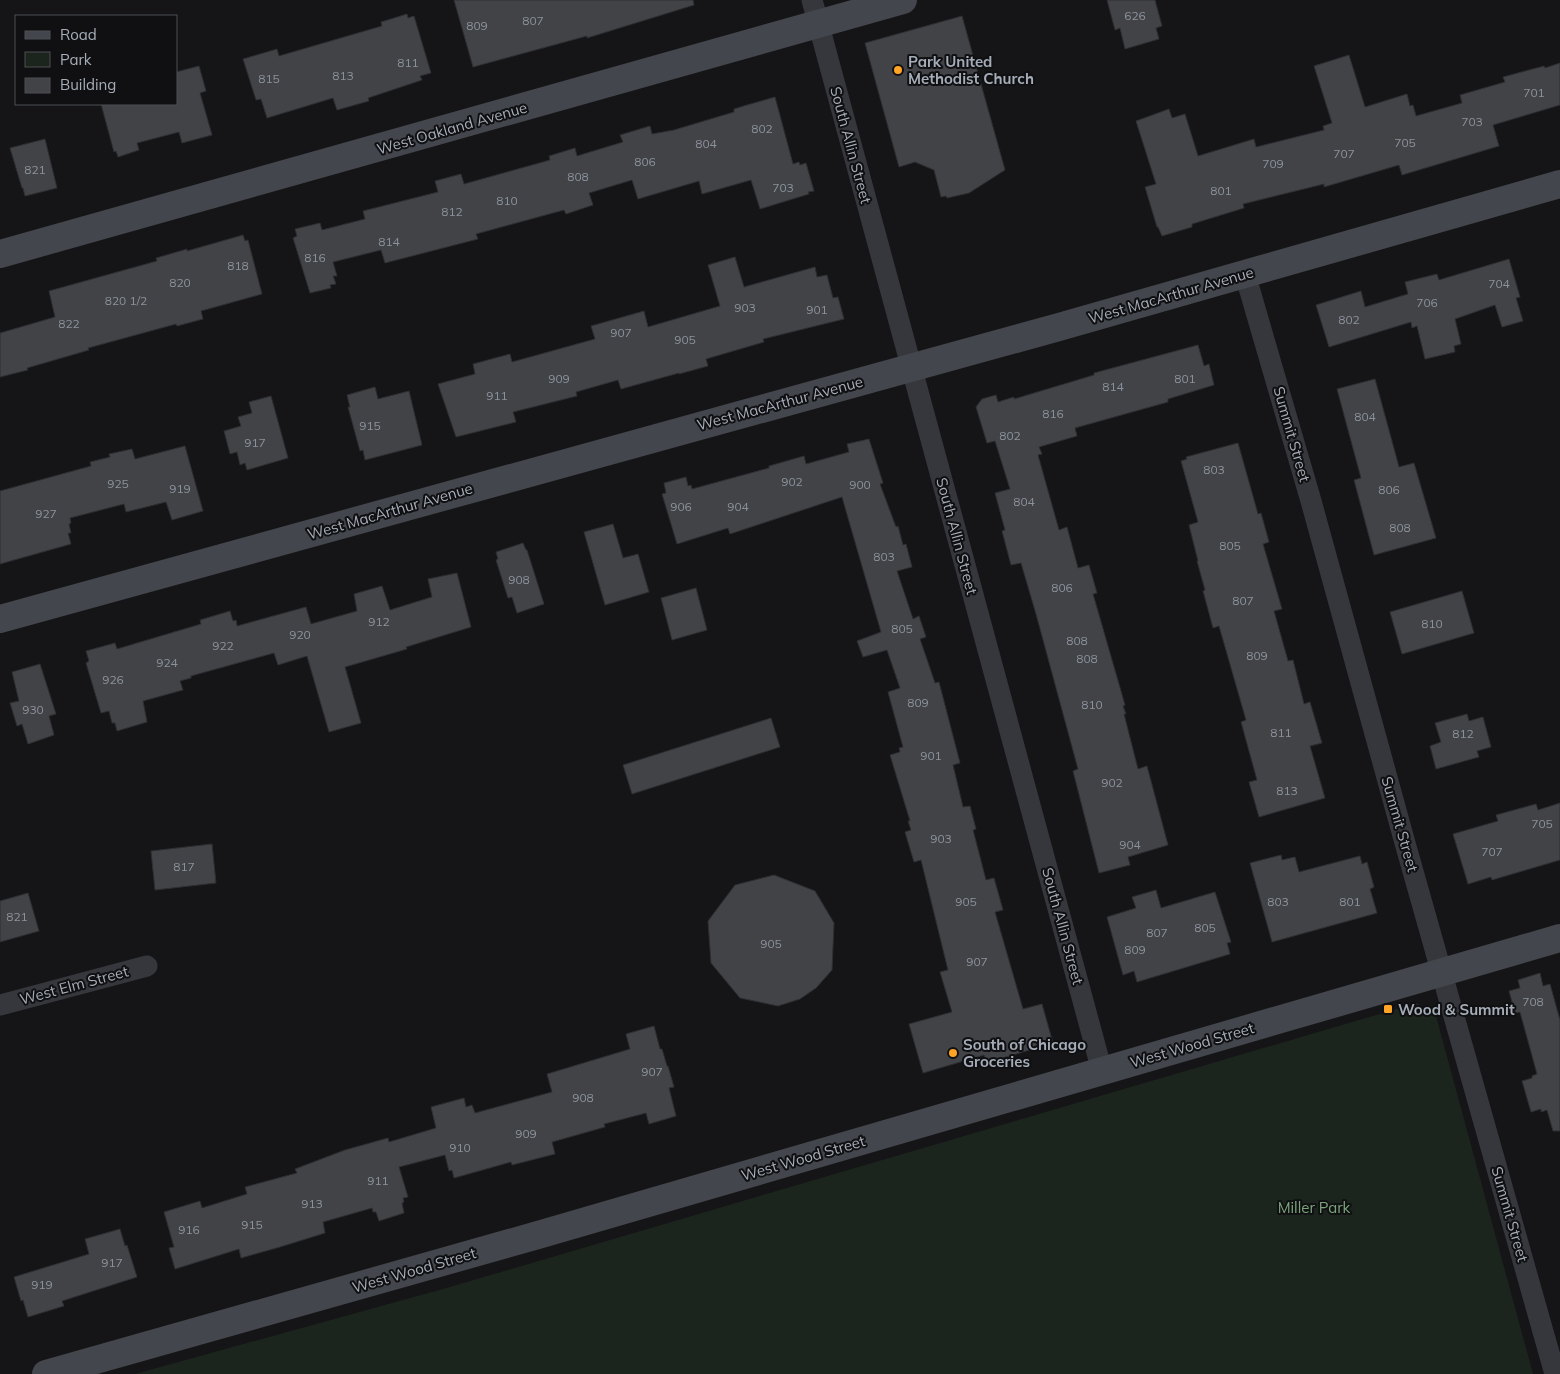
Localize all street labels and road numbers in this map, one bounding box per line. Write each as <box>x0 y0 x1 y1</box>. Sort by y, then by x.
street label: South Allin Street <box>826 84 876 206</box>
street label: West Oakland Avenue <box>375 97 529 159</box>
street label: West MacArthur Avenue <box>1086 262 1256 328</box>
street label: West MacArthur Avenue <box>695 372 865 434</box>
street label: Summit Street <box>1269 384 1315 484</box>
street label: South Allin Street <box>932 475 982 597</box>
street label: West MacArthur Avenue <box>305 478 475 544</box>
street label: Summit Street <box>1377 774 1423 874</box>
street label: South Allin Street <box>1038 865 1088 987</box>
street label: West Elm Street <box>18 961 130 1009</box>
street label: West Wood Street <box>1128 1018 1256 1072</box>
street label: West Wood Street <box>739 1131 867 1185</box>
street label: Summit Street <box>1487 1164 1533 1264</box>
street label: West Wood Street <box>350 1243 478 1297</box>

